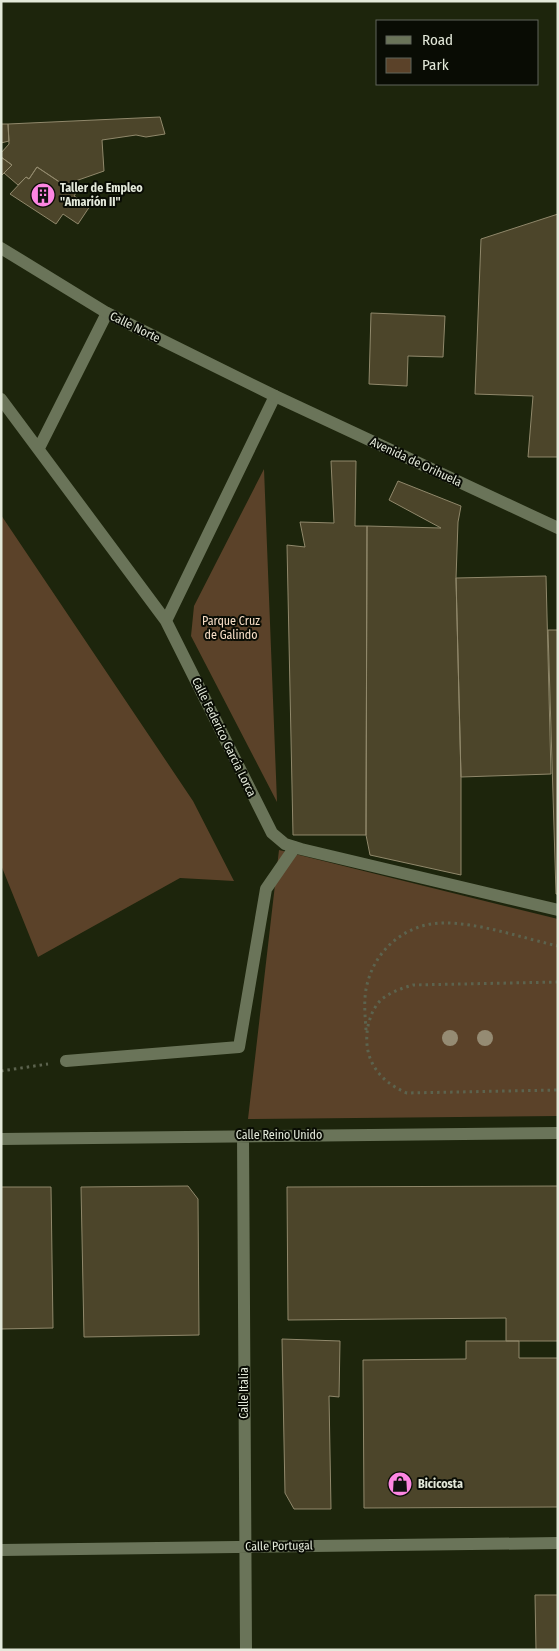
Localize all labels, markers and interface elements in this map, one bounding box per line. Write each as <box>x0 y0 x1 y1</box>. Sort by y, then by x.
legend <box>376 20 539 85</box>
text: Road <box>422 31 453 49</box>
text: Park <box>422 56 449 74</box>
place label: Taller de Empleo "Amarión II" <box>60 181 143 209</box>
building icon: Taller de Empleo "Amarión II" <box>30 182 56 208</box>
street label: Calle Norte <box>108 309 162 345</box>
street label: Avenida de Orihuela <box>368 435 464 489</box>
park label: Parque Cruz de Galindo <box>202 614 260 642</box>
street label: Calle Federico García Lorca <box>189 675 259 799</box>
street label: Calle Reino Unido <box>236 1128 322 1142</box>
street label: Calle Italia <box>237 1367 251 1419</box>
shop icon: Bicicosta <box>387 1471 413 1497</box>
place label: Bicicosta <box>418 1477 463 1491</box>
street label: Calle Portugal <box>245 1538 313 1554</box>

